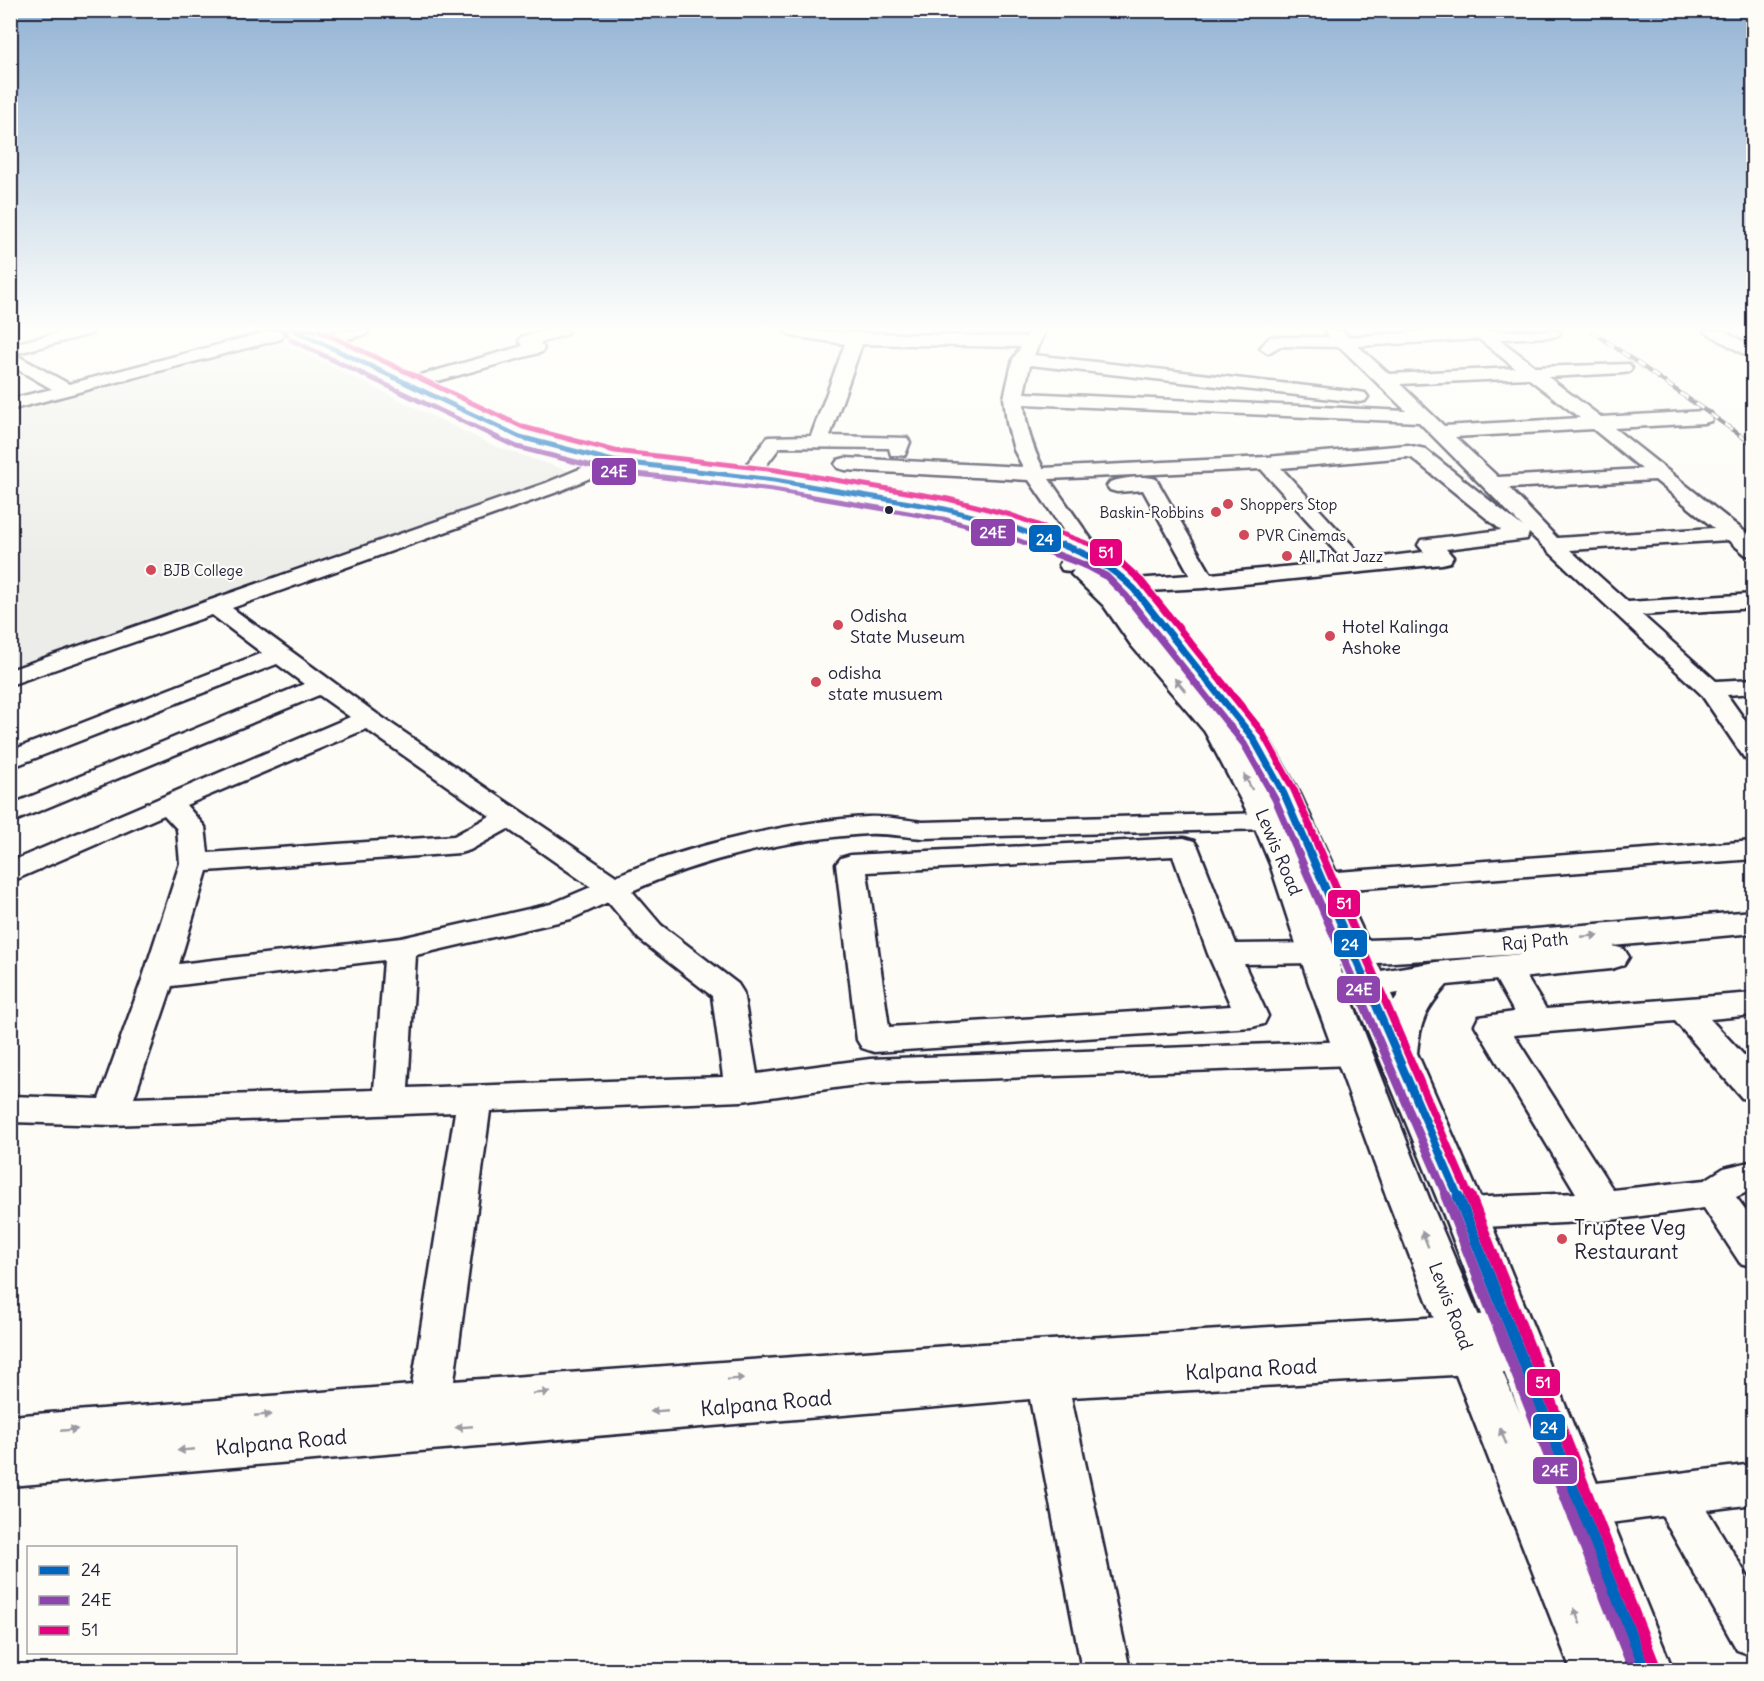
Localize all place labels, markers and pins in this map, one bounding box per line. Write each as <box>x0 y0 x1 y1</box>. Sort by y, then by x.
place label: Shoppers Stop <box>1240 495 1337 514</box>
marker: Shoppers Stop <box>1221 497 1235 511</box>
place label: Baskin-Robbins <box>1100 503 1204 522</box>
unlabelled marker <box>883 504 895 516</box>
marker: Baskin-Robbins <box>1209 505 1223 519</box>
place label: PVR Cinemas <box>1256 526 1346 545</box>
marker: PVR Cinemas <box>1237 528 1251 542</box>
place label: All That Jazz <box>1299 547 1383 566</box>
marker: All That Jazz <box>1280 549 1294 563</box>
place label: BJB College <box>163 561 243 580</box>
marker: BJB College <box>144 563 158 577</box>
place label: Odisha State Museum <box>850 604 965 648</box>
place label: Hotel Kalinga Ashoke <box>1342 615 1449 659</box>
marker: Odisha State Museum <box>831 618 845 632</box>
marker: Hotel Kalinga Ashoke <box>1323 629 1337 643</box>
place label: odisha state musuem <box>828 661 943 705</box>
marker: odisha state musuem <box>809 675 823 689</box>
place label: Truptee Veg Restaurant <box>1574 1214 1686 1265</box>
marker: Truptee Veg Restaurant <box>1555 1232 1569 1246</box>

